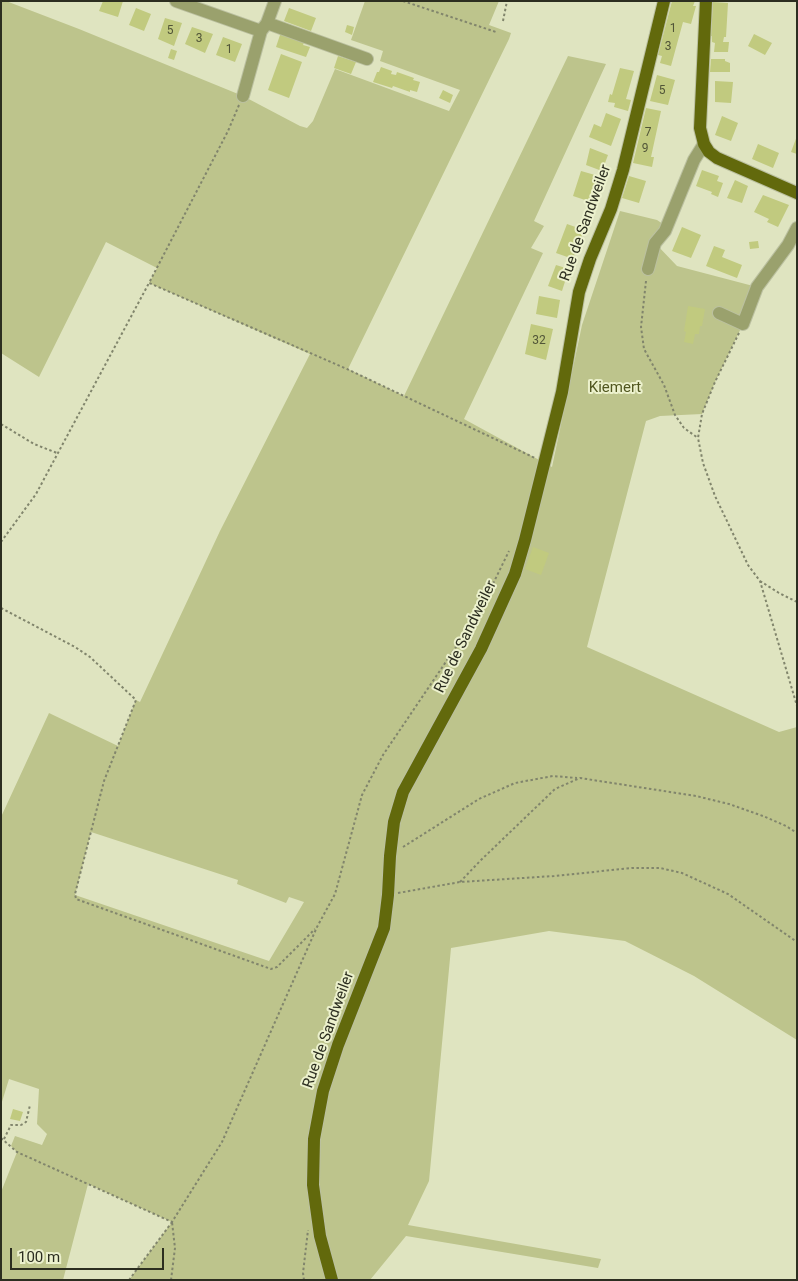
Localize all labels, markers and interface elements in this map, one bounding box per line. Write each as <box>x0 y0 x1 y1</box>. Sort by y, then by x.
house number: 1 <box>670 22 676 36</box>
house number: 5 <box>167 24 173 38</box>
house number: 3 <box>196 32 202 46</box>
house number: 3 <box>665 40 671 54</box>
house number: 1 <box>226 43 232 57</box>
house number: 5 <box>659 84 665 98</box>
house number: 7 <box>645 126 651 140</box>
house number: 9 <box>642 142 648 156</box>
street label: Rue de Sandweiler <box>557 162 615 284</box>
house number: 32 <box>532 334 546 348</box>
park label: Kiemert <box>589 379 641 397</box>
street label: Rue de Sandweiler <box>431 578 501 696</box>
street label: Rue de Sandweiler <box>300 969 358 1091</box>
scale bar <box>12 1238 166 1270</box>
text: 100 m <box>18 1248 60 1266</box>

